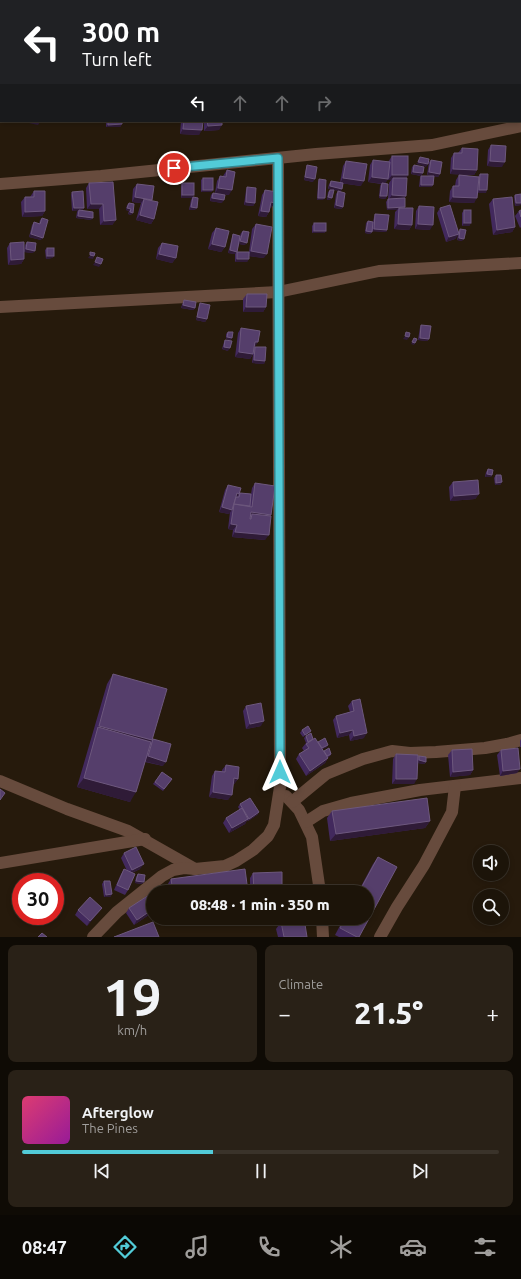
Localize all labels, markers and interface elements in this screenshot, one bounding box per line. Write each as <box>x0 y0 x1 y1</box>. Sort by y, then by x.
icon: left <box>16 16 68 68</box>
text: 300 m <box>82 16 160 47</box>
text: Turn left <box>82 49 152 69</box>
icon: left <box>187 92 209 114</box>
icon: ahead <box>229 92 251 114</box>
icon: ahead <box>271 92 293 114</box>
icon: right <box>313 92 335 114</box>
pin <box>157 151 191 185</box>
icon: arrive <box>163 157 185 179</box>
position arrow <box>259 751 301 793</box>
map controls <box>473 845 509 925</box>
button: sound <box>473 845 509 881</box>
speed limit sign: 30 <box>12 873 64 925</box>
button: search <box>473 889 509 925</box>
text: 08:48 · 1 min · 350 m <box>190 896 330 913</box>
text: 19 <box>103 968 162 1026</box>
text: Climate <box>279 977 323 991</box>
text: 21.5° <box>354 996 423 1030</box>
text: − <box>279 1001 291 1026</box>
text: + <box>487 1001 499 1026</box>
text: km/h <box>117 1023 147 1037</box>
text: Afterglow <box>82 1104 154 1121</box>
text: The Pines <box>82 1121 138 1135</box>
icon: previous <box>91 1160 113 1182</box>
icon: pause <box>250 1160 272 1182</box>
icon: next <box>409 1160 431 1182</box>
icon: directions <box>111 1233 139 1261</box>
icon: music <box>183 1233 211 1261</box>
icon: phone <box>255 1233 283 1261</box>
icon: climate <box>327 1233 355 1261</box>
icon: car <box>399 1233 427 1261</box>
icon: filters <box>471 1233 499 1261</box>
text: 08:47 <box>22 1237 67 1257</box>

